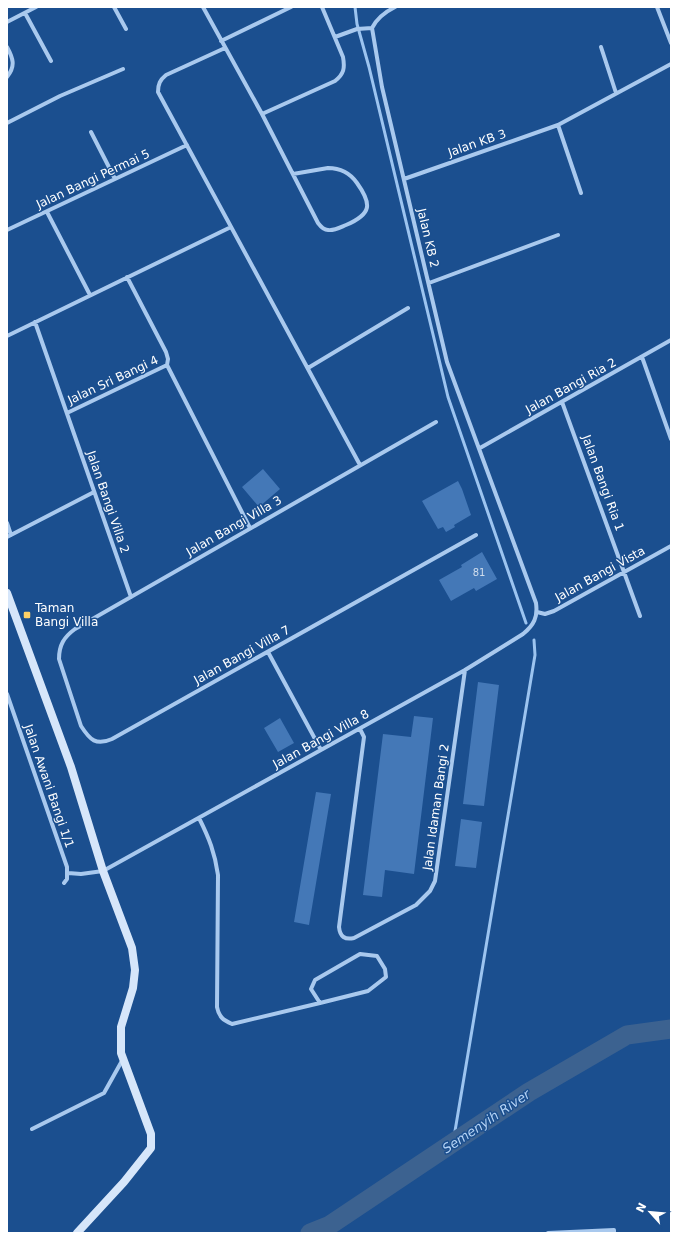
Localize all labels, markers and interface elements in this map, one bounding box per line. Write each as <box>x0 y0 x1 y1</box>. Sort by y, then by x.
street label: Jalan KB 3 <box>445 127 508 160</box>
street label: Jalan Bangi Permai 5 <box>33 147 152 212</box>
street label: Jalan KB 2 <box>414 206 442 269</box>
street label: Jalan Sri Bangi 4 <box>65 353 161 408</box>
street label: Jalan Bangi Ria 2 <box>522 355 619 417</box>
street label: Jalan Bangi Ria 1 <box>579 432 627 533</box>
street label: Jalan Bangi Villa 2 <box>84 448 132 555</box>
street label: Jalan Bangi Villa 3 <box>183 493 284 559</box>
street label: Jalan Bangi Vista <box>552 544 647 605</box>
house number: 81 <box>473 567 485 578</box>
place label: Taman Bangi Villa <box>34 601 98 629</box>
marker: Taman Bangi Villa <box>22 610 32 620</box>
street label: Jalan Bangi Villa 7 <box>191 623 293 688</box>
street label: Jalan Bangi Villa 8 <box>270 707 372 772</box>
street label: Jalan Awani Bangi 1/1 <box>21 721 77 850</box>
street label: Jalan Idaman Bangi 2 <box>420 743 452 872</box>
water label: Semenyih River <box>440 1086 534 1156</box>
north arrow <box>630 1192 670 1232</box>
text: N <box>634 1201 649 1215</box>

